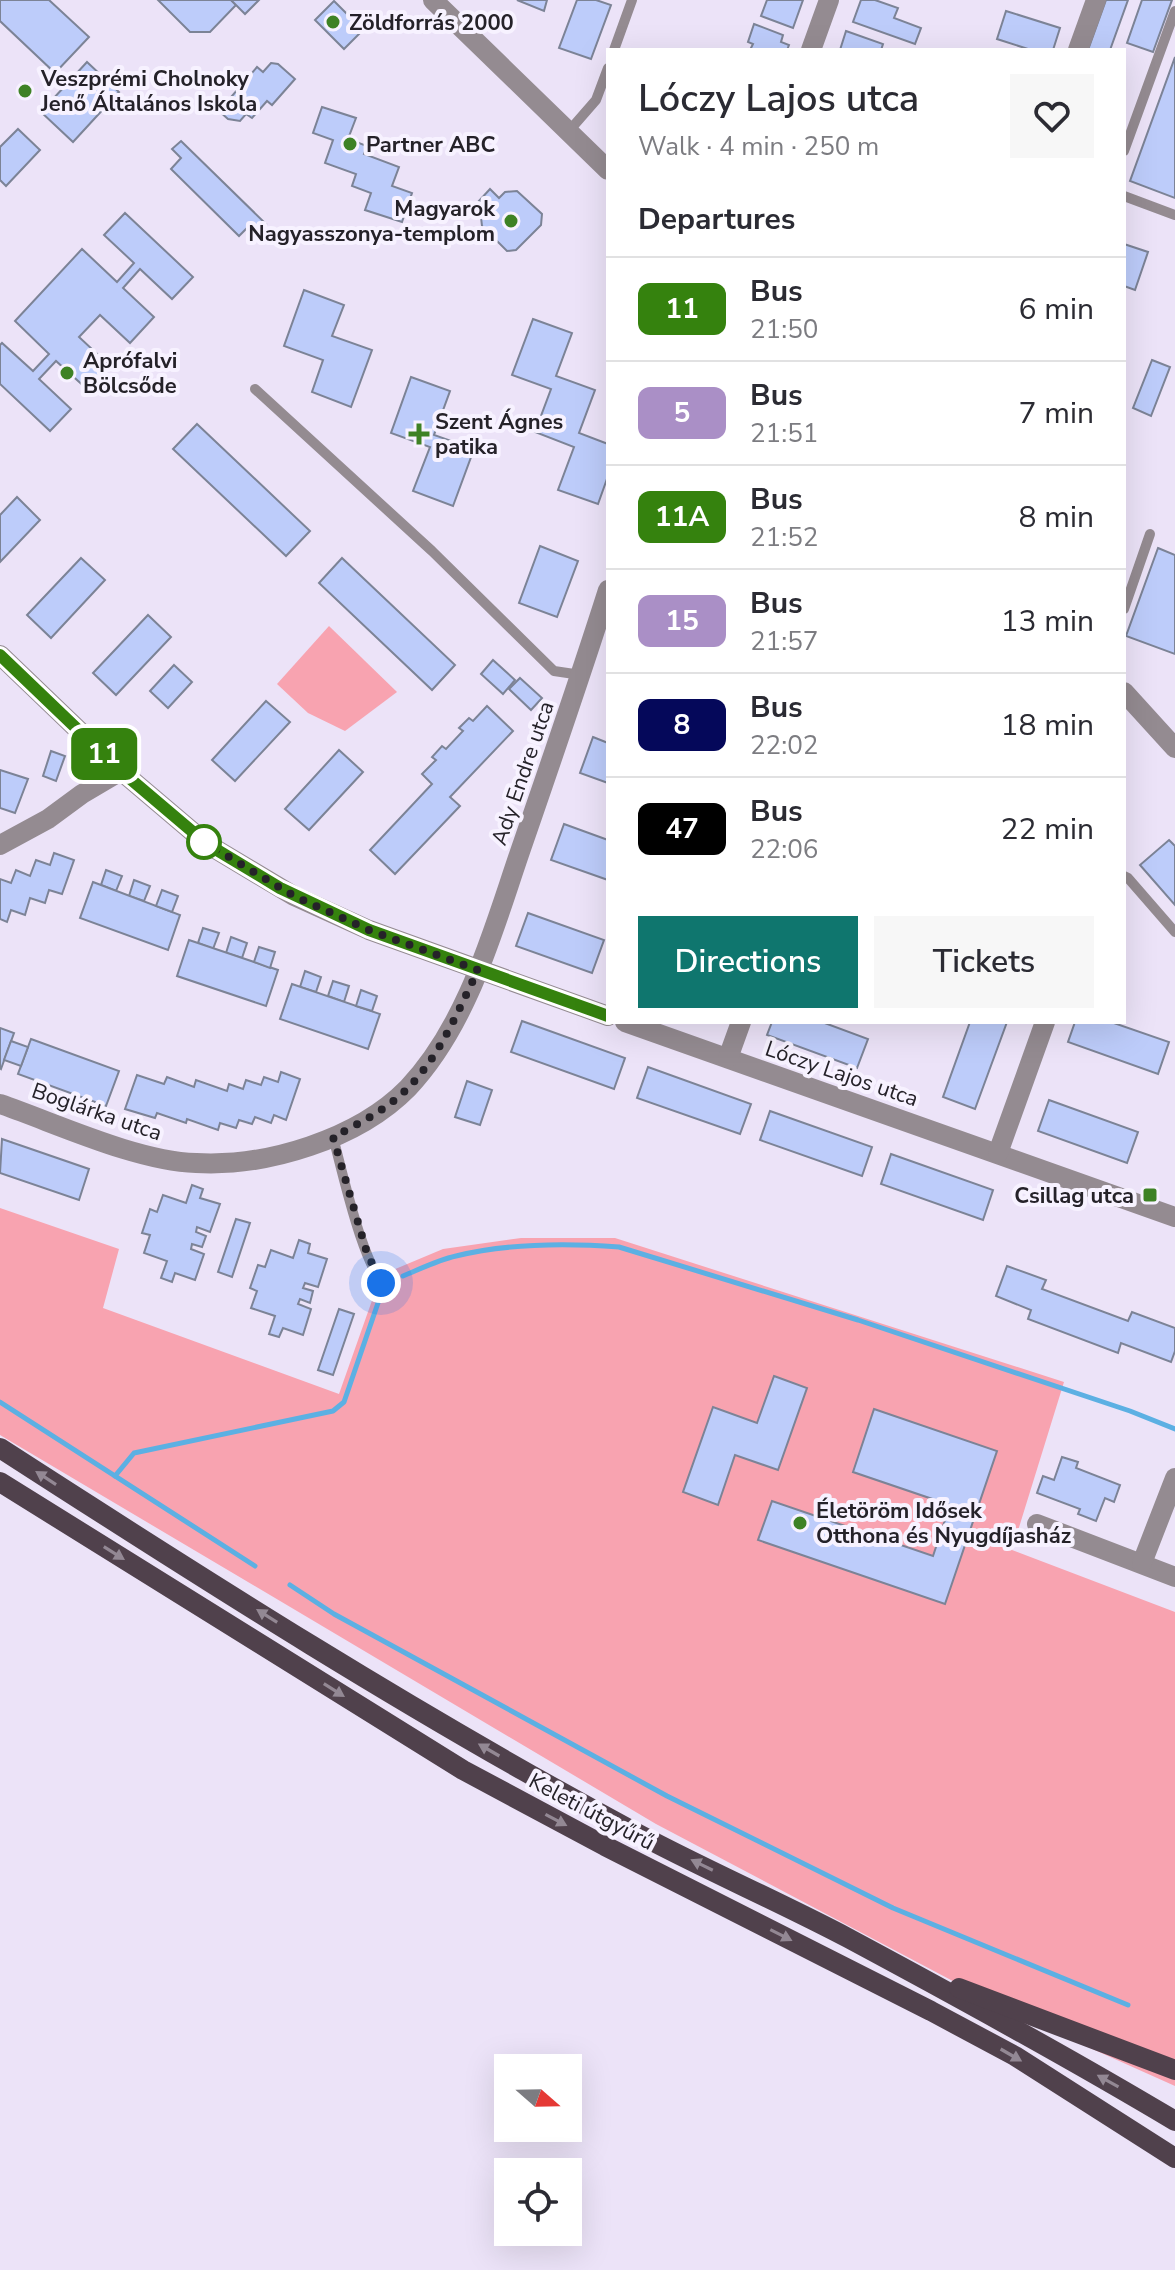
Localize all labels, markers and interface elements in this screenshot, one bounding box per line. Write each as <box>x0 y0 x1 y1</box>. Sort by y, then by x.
place label: Zöldforrás 2000 <box>349 8 514 38</box>
marker: Zöldforrás 2000 <box>324 13 342 31</box>
place label: Veszprémi Cholnoky Jenő Általános Iskola <box>40 64 257 119</box>
text: Lóczy Lajos utca <box>638 73 919 124</box>
button: heart <box>1010 74 1094 158</box>
marker: Veszprémi Cholnoky Jenő Általános Iskola <box>16 82 34 100</box>
text: Walk · 4 min · 250 m <box>638 129 879 164</box>
place label: Partner ABC <box>366 130 495 160</box>
marker: Partner ABC <box>341 135 359 153</box>
place label: Magyarok Nagyasszonya-templom <box>248 194 496 249</box>
text: Departures <box>638 199 795 240</box>
marker: Magyarok Nagyasszonya-templom <box>502 212 520 230</box>
text: Bus <box>750 271 803 312</box>
text: 6 min <box>1019 289 1094 330</box>
text: 11 <box>665 290 699 328</box>
text: 21:50 <box>750 312 818 347</box>
place label: Aprófalvi Bölcsőde <box>83 346 177 401</box>
marker: Aprófalvi Bölcsőde <box>58 364 76 382</box>
text: Bus <box>750 375 803 416</box>
text: 7 min <box>1019 393 1094 434</box>
text: 5 <box>674 394 690 432</box>
place label: Szent Ágnes patika <box>435 407 563 462</box>
text: 21:51 <box>750 416 818 451</box>
marker: Szent Ágnes patika <box>410 425 428 443</box>
text: Bus <box>750 479 803 520</box>
text: 8 min <box>1019 497 1094 538</box>
text: 11A <box>655 498 709 536</box>
text: 21:52 <box>750 520 818 555</box>
text: Bus <box>750 583 803 624</box>
text: 13 min <box>1001 601 1094 642</box>
text: 15 <box>665 602 699 640</box>
text: 21:57 <box>750 624 818 659</box>
text: Bus <box>750 687 803 728</box>
street label: Ady Endre utca <box>484 697 562 849</box>
text: 18 min <box>1001 705 1094 746</box>
text: 8 <box>674 706 690 744</box>
line badge: 11 <box>68 728 140 780</box>
text: 22:02 <box>750 728 818 763</box>
text: 11 <box>87 735 121 773</box>
text: Bus <box>750 791 803 832</box>
text: 22 min <box>1001 809 1094 850</box>
text: 47 <box>665 810 699 848</box>
unlabelled marker <box>187 825 221 859</box>
text: 22:06 <box>750 832 818 867</box>
button: Directions <box>638 916 858 1008</box>
button: Tickets <box>874 916 1094 1008</box>
street label: Lóczy Lajos utca <box>761 1034 922 1114</box>
street label: Boglárka utca <box>28 1076 166 1148</box>
place label: Csillag utca <box>1014 1181 1134 1211</box>
marker: Csillag utca <box>1141 1186 1159 1204</box>
your location <box>361 1263 401 1303</box>
one-way arrow <box>36 1471 57 1486</box>
place label: Életöröm Idősek Otthona és Nyugdíjasház <box>816 1496 1071 1551</box>
marker: Életöröm Idősek Otthona és Nyugdíjasház <box>791 1514 809 1532</box>
one-way arrow <box>103 1546 124 1561</box>
one-way arrow <box>256 1610 278 1624</box>
one-way arrow <box>324 1683 345 1698</box>
one-way arrow <box>478 1743 501 1757</box>
street label: Keleti útgyűrű <box>523 1766 660 1858</box>
one-way arrow <box>545 1813 567 1827</box>
one-way arrow <box>690 1859 713 1872</box>
one-way arrow <box>769 1928 792 1942</box>
one-way arrow <box>1000 2048 1023 2062</box>
north arrow <box>494 2054 582 2142</box>
map controls <box>494 2054 582 2246</box>
one-way arrow <box>1097 2074 1119 2088</box>
button: locate <box>494 2158 582 2246</box>

